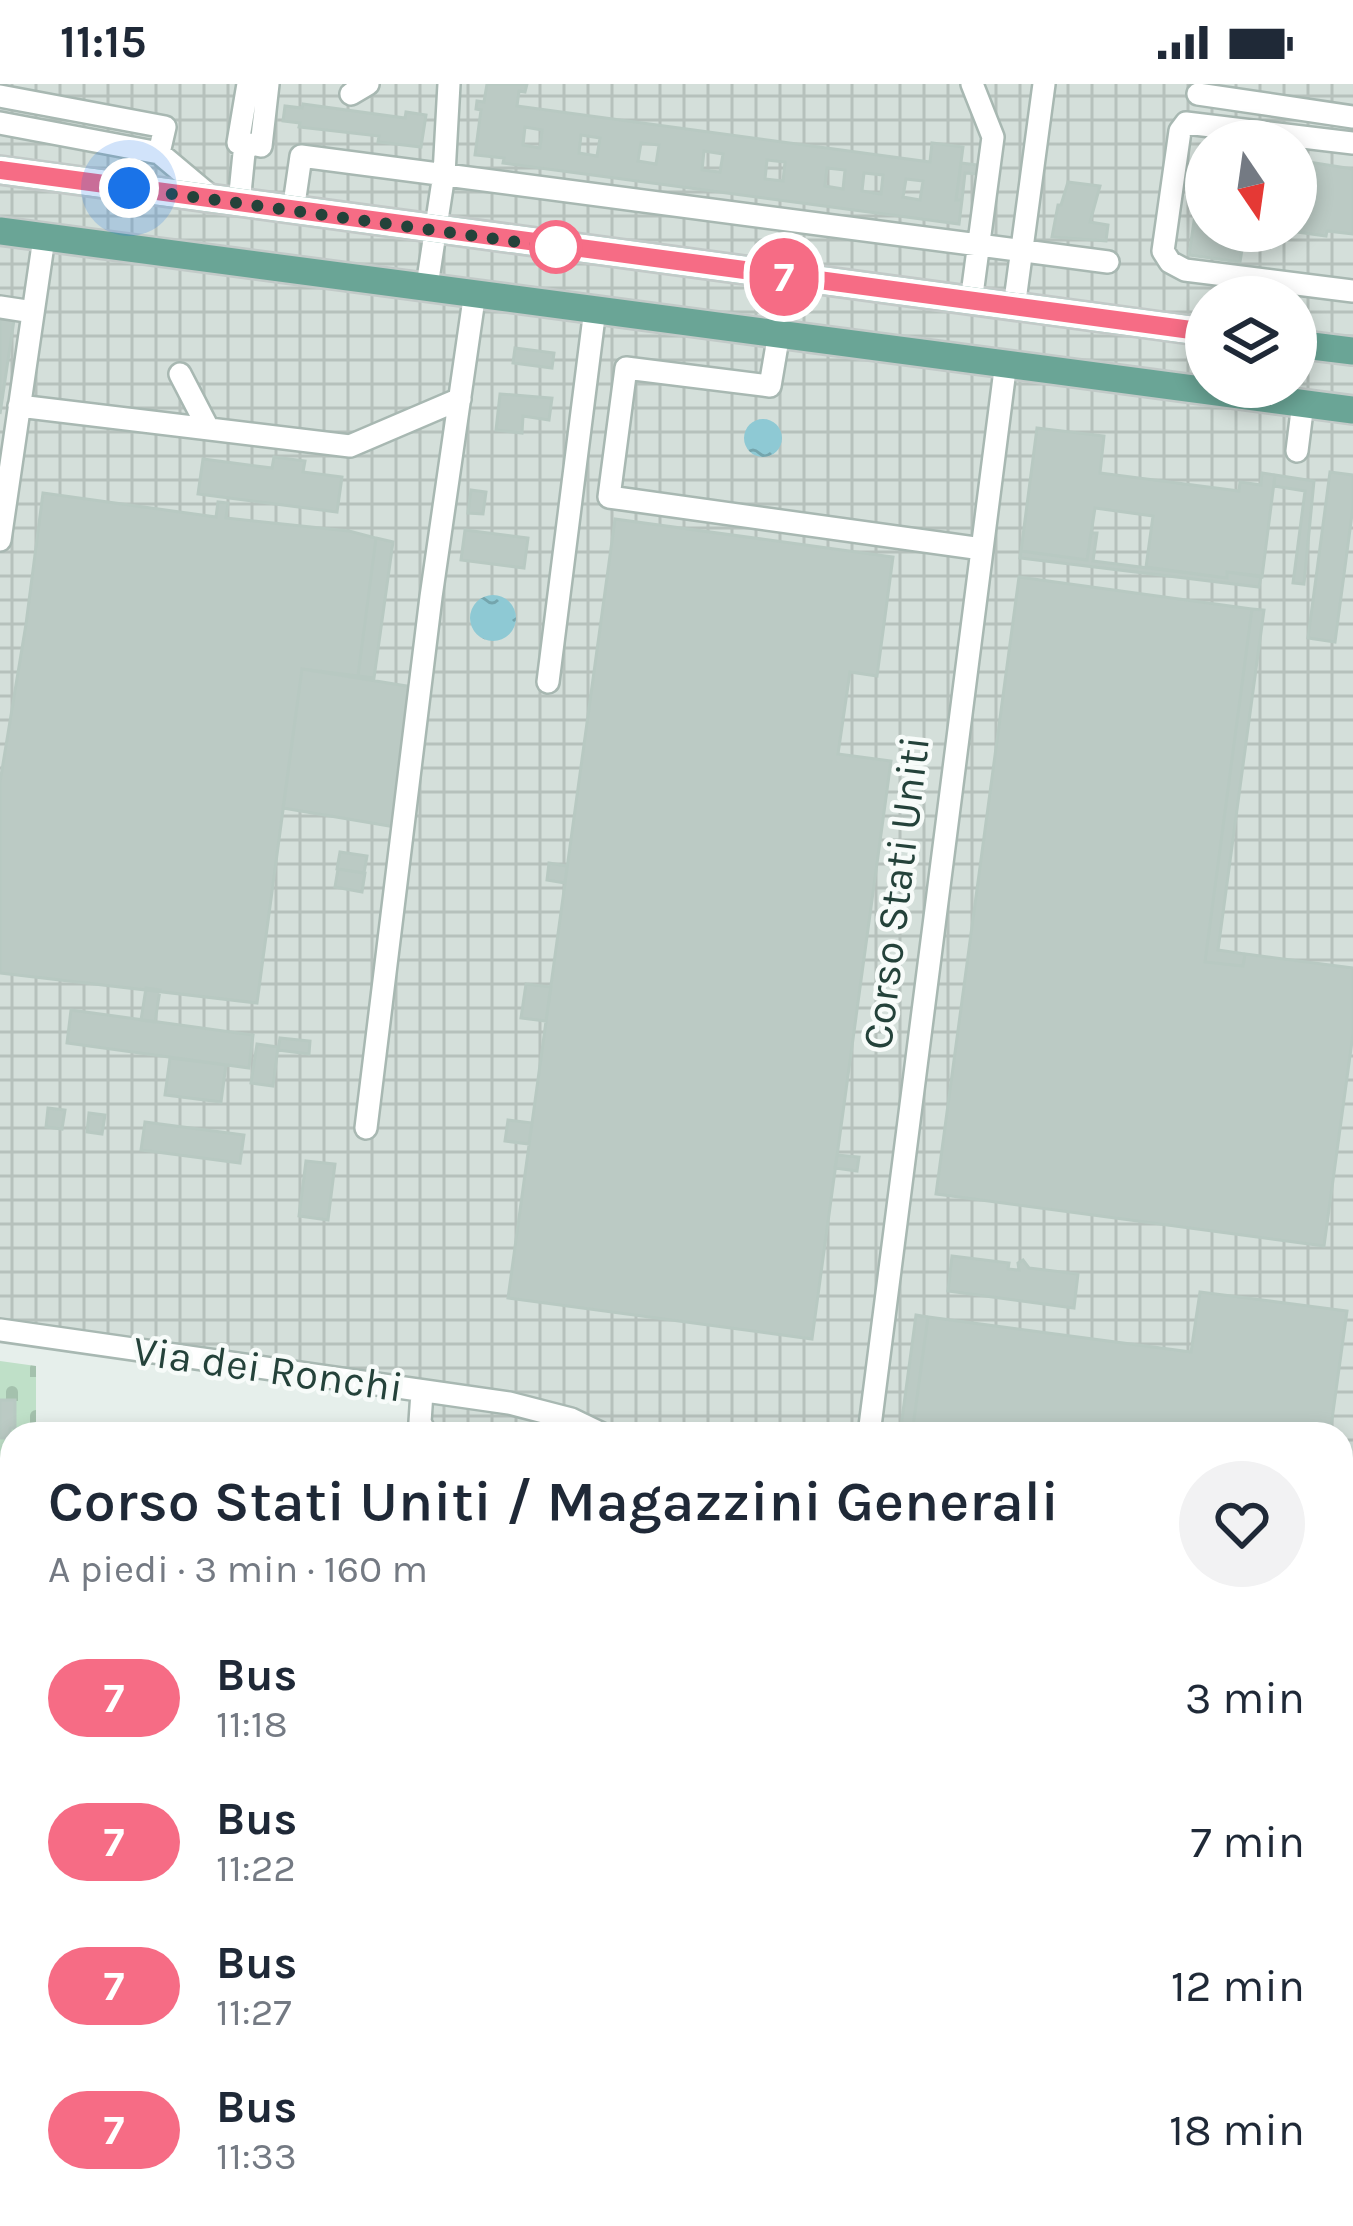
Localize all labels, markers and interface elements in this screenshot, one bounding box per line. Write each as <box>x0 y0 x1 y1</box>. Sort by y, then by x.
text: 11:15 <box>60 16 146 68</box>
north arrow <box>1185 120 1317 252</box>
map controls <box>1185 120 1317 408</box>
your location <box>99 158 159 218</box>
unlabelled marker <box>531 222 581 272</box>
line badge: 7 <box>745 238 823 316</box>
text: 7 <box>774 252 794 302</box>
button: layers <box>1185 276 1317 408</box>
street label: Corso Stati Uniti <box>852 734 940 1052</box>
street label: Via dei Ronchi <box>130 1325 406 1413</box>
button: heart <box>1179 1461 1305 1587</box>
text: Corso Stati Uniti / Magazzini Generali <box>48 1468 1059 1534</box>
text: A piedi · 3 min · 160 m <box>48 1546 428 1592</box>
text: Bus <box>216 1649 297 1701</box>
text: 3 min <box>1185 1672 1305 1724</box>
text: 7 <box>104 1673 124 1723</box>
text: 11:18 <box>216 1701 288 1747</box>
text: Bus <box>216 1793 297 1845</box>
text: 7 min <box>1191 1816 1305 1868</box>
text: 7 <box>104 1817 124 1867</box>
text: 11:22 <box>216 1845 296 1891</box>
text: Bus <box>216 1937 297 1989</box>
text: 12 min <box>1171 1960 1305 2012</box>
text: 7 <box>104 1961 124 2011</box>
text: 11:27 <box>216 1989 292 2035</box>
text: Bus <box>216 2081 297 2133</box>
text: 18 min <box>1169 2104 1305 2156</box>
text: 7 <box>104 2105 124 2155</box>
text: 11:33 <box>216 2133 297 2179</box>

